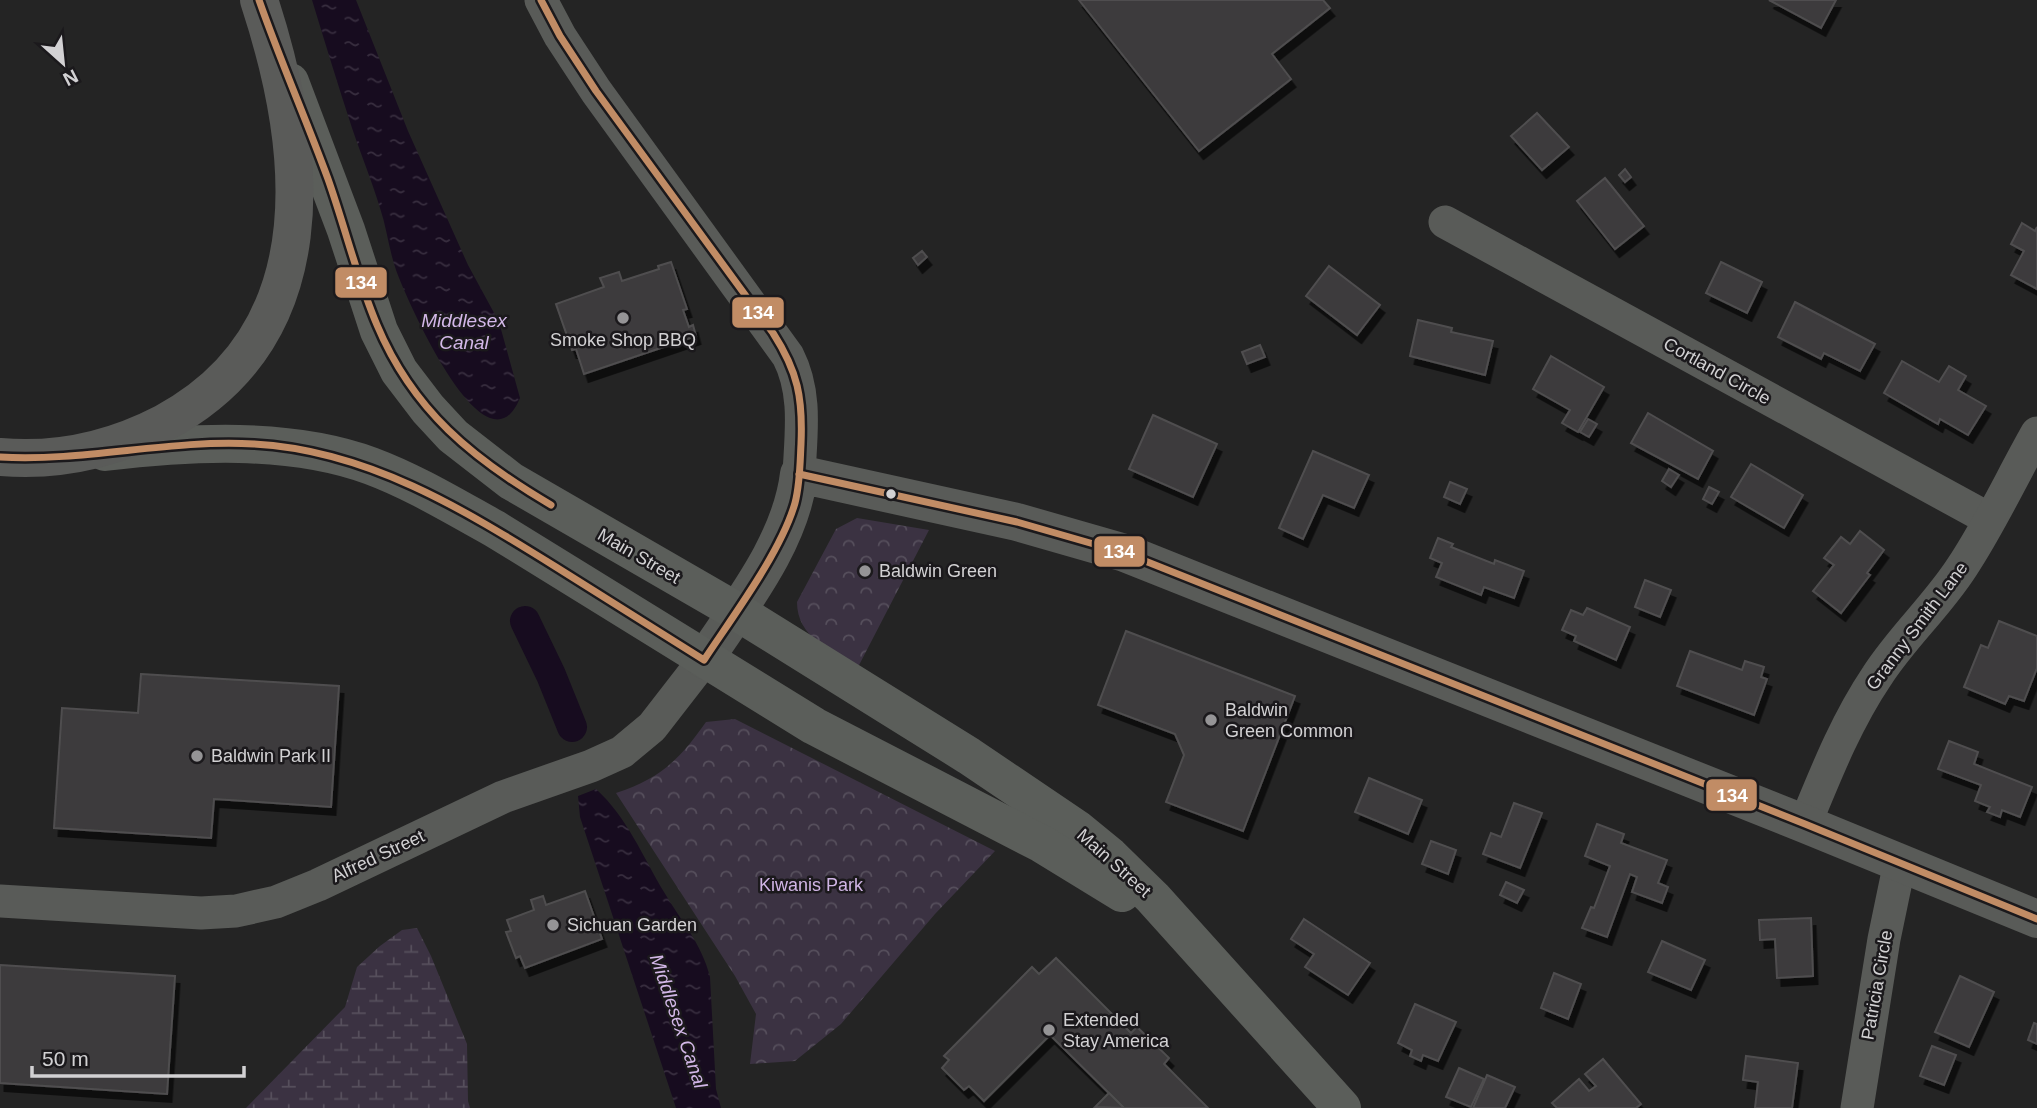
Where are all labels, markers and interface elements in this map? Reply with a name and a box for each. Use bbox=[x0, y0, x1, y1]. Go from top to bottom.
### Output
north arrow bbox=[28, 28, 98, 98]
text: N bbox=[60, 65, 81, 90]
line badge: 134 bbox=[334, 266, 388, 299]
text: 134 bbox=[345, 272, 377, 293]
line badge: 134 bbox=[731, 296, 785, 329]
text: 134 bbox=[742, 302, 774, 323]
water label: Middlesex Canal bbox=[421, 310, 508, 353]
marker: Smoke Shop BBQ bbox=[615, 310, 631, 326]
place label: Smoke Shop BBQ bbox=[550, 330, 696, 350]
street label: Cortland Circle bbox=[1660, 333, 1774, 409]
unlabelled marker bbox=[884, 487, 898, 501]
street label: Main Street bbox=[594, 524, 684, 588]
line badge: 134 bbox=[1093, 535, 1146, 568]
text: 134 bbox=[1103, 541, 1135, 562]
street label: Granny Smith Lane bbox=[1862, 558, 1972, 694]
place label: Baldwin Green bbox=[879, 561, 997, 581]
marker: Baldwin Green bbox=[857, 563, 873, 579]
place label: Baldwin Green Common bbox=[1225, 700, 1353, 741]
marker: Baldwin Green Common bbox=[1203, 712, 1219, 728]
place label: Baldwin Park II bbox=[211, 746, 331, 766]
marker: Baldwin Park II bbox=[189, 748, 205, 764]
line badge: 134 bbox=[1705, 778, 1758, 812]
text: 134 bbox=[1716, 785, 1748, 806]
street label: Main Street bbox=[1073, 825, 1155, 901]
street label: Alfred Street bbox=[328, 826, 428, 886]
park label: Kiwanis Park bbox=[759, 875, 864, 895]
place label: Sichuan Garden bbox=[567, 915, 697, 935]
marker: Sichuan Garden bbox=[545, 917, 561, 933]
street label: Patricia Circle bbox=[1858, 929, 1896, 1041]
water label: Middlesex Canal bbox=[646, 951, 712, 1092]
place label: Extended Stay America bbox=[1063, 1010, 1170, 1051]
marker: Extended Stay America bbox=[1041, 1022, 1057, 1038]
scale bar bbox=[32, 1034, 243, 1078]
text: 50 m bbox=[42, 1047, 89, 1070]

